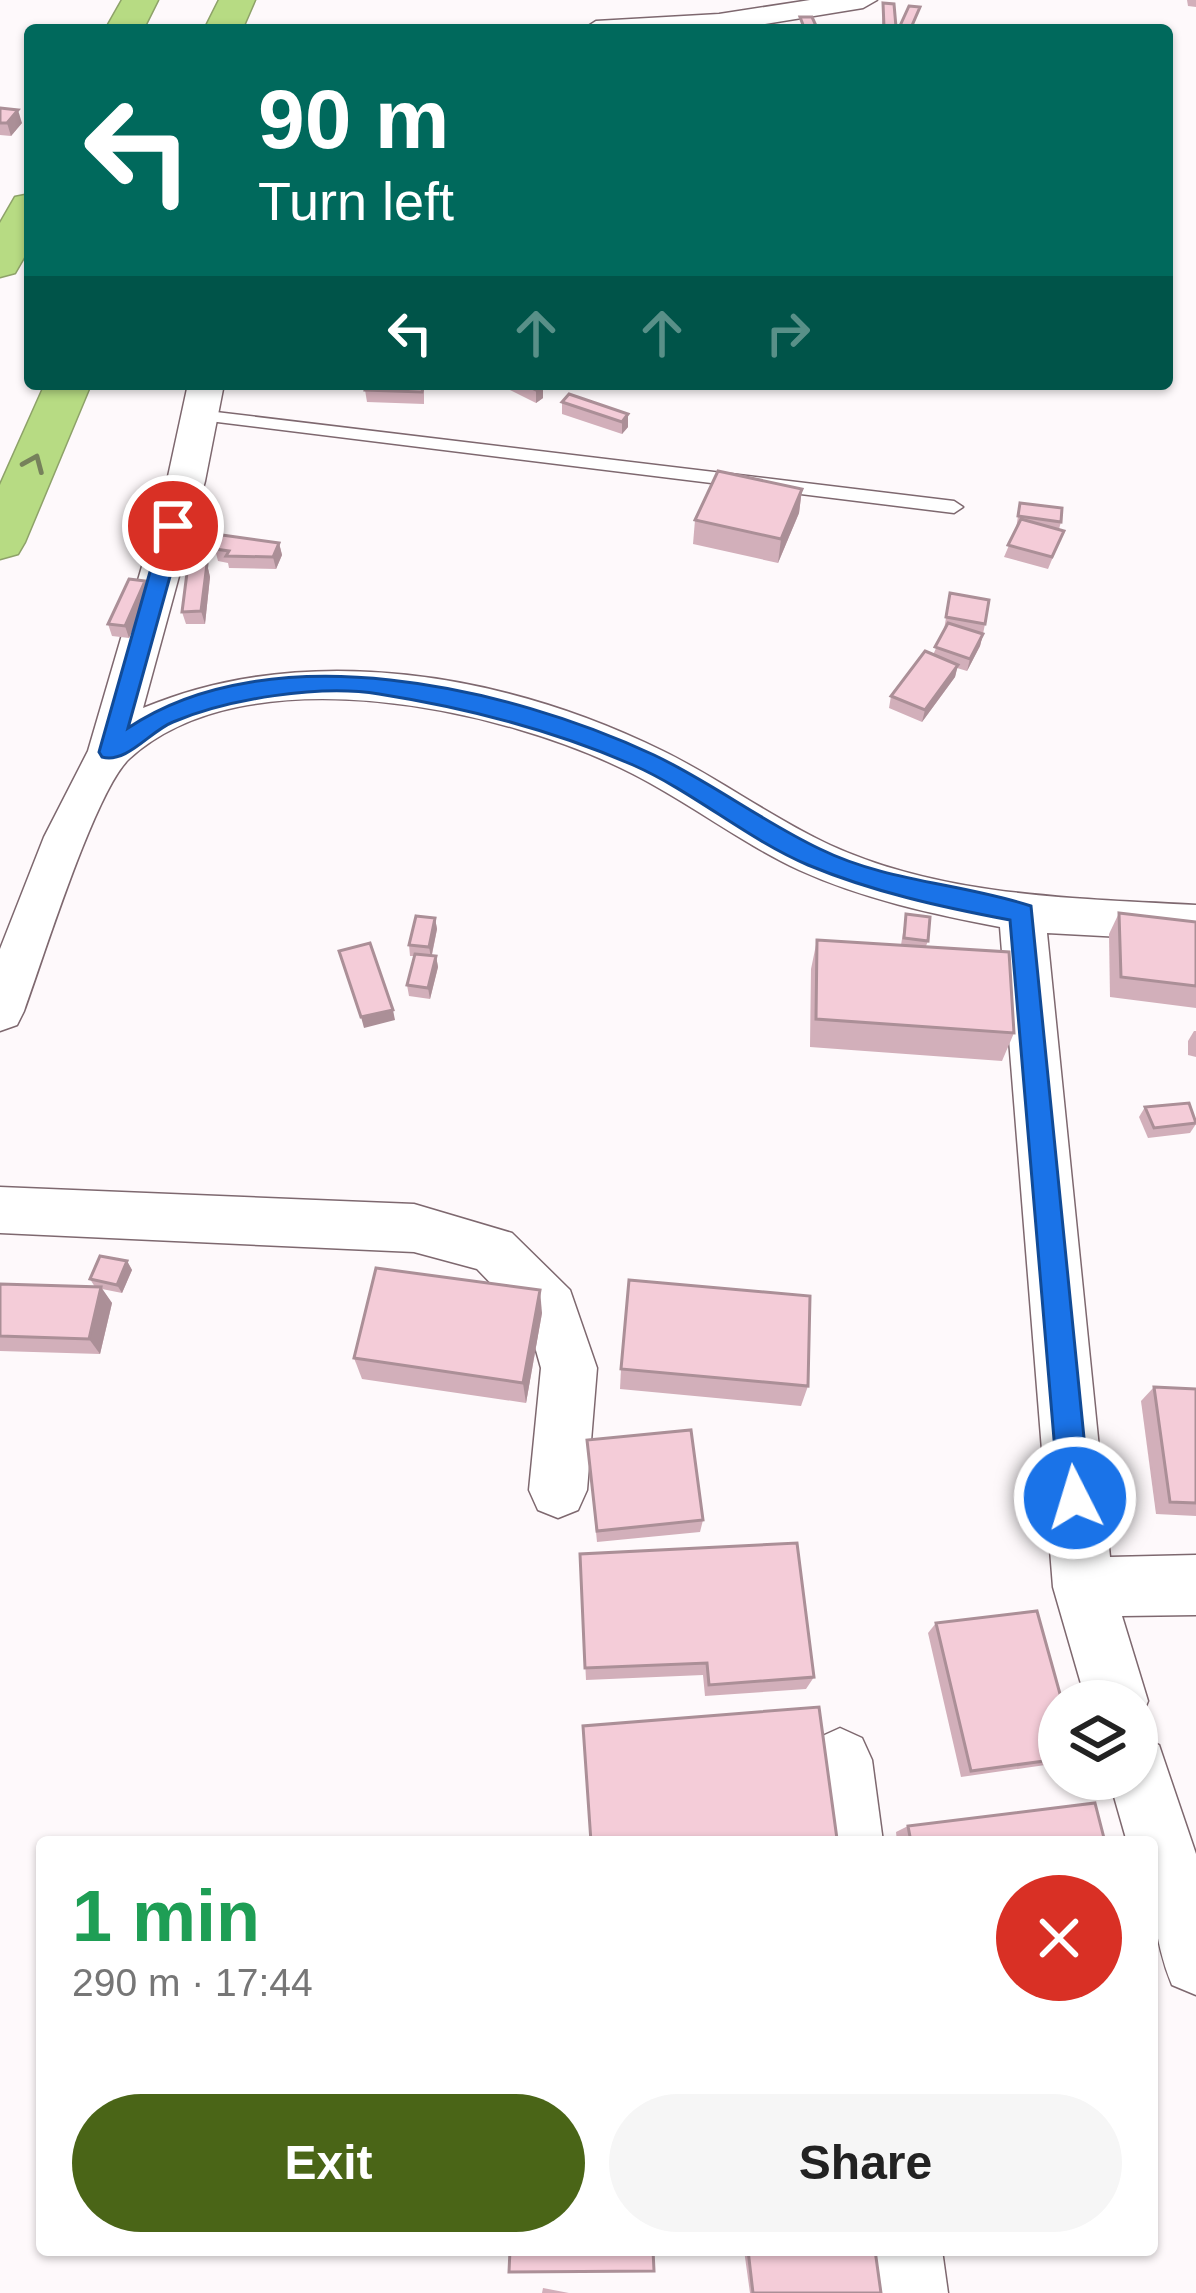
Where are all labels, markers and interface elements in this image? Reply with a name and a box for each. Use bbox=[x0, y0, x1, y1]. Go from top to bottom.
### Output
icon: left bbox=[60, 72, 216, 228]
text: 90 m bbox=[258, 72, 449, 166]
text: Turn left bbox=[258, 171, 454, 231]
icon: left bbox=[377, 300, 443, 366]
icon: ahead bbox=[503, 300, 569, 366]
icon: ahead bbox=[629, 300, 695, 366]
icon: right bbox=[755, 300, 821, 366]
one-way arrow bbox=[20, 454, 44, 475]
pin bbox=[122, 475, 224, 577]
icon: arrive bbox=[140, 493, 206, 559]
position arrow bbox=[1012, 1435, 1138, 1561]
map controls bbox=[1038, 1680, 1158, 1800]
button: layers bbox=[1038, 1680, 1158, 1800]
button: close bbox=[996, 1875, 1122, 2001]
text: 1 min bbox=[72, 1876, 260, 1956]
text: 290 m · 17:44 bbox=[72, 1961, 313, 2004]
button: Exit bbox=[72, 2094, 585, 2232]
button: Share bbox=[609, 2094, 1122, 2232]

